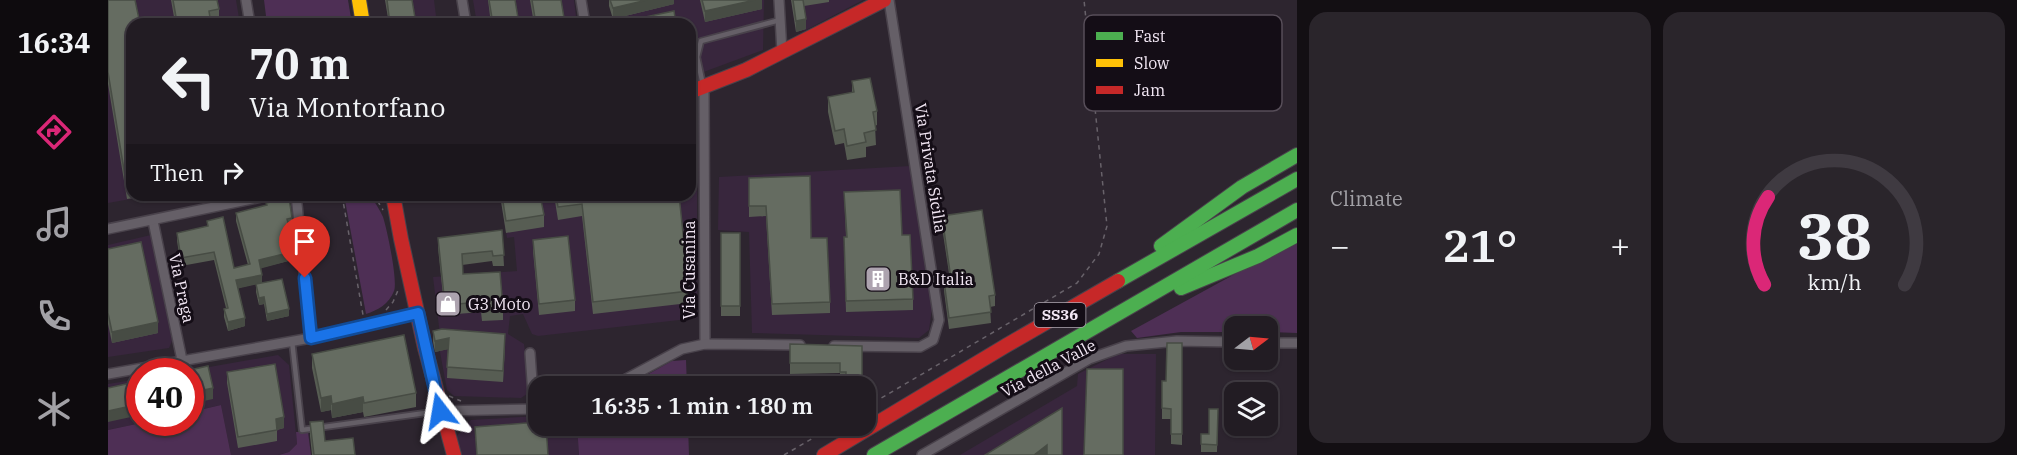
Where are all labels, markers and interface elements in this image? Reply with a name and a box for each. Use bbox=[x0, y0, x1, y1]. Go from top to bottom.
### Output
legend bbox=[1084, 15, 1282, 111]
text: 16:34 bbox=[18, 25, 90, 60]
text: Fast bbox=[1134, 26, 1166, 46]
text: 70 m bbox=[249, 36, 350, 91]
icon: left bbox=[150, 42, 228, 120]
text: Slow bbox=[1134, 53, 1170, 73]
text: Jam bbox=[1134, 80, 1165, 100]
text: Via Montorfano bbox=[249, 89, 446, 124]
street label: Via Privata Sicilia bbox=[911, 102, 951, 235]
icon: directions bbox=[33, 111, 75, 153]
icon: right bbox=[216, 156, 249, 189]
text: Then bbox=[150, 158, 204, 187]
text: Climate bbox=[1330, 185, 1403, 212]
text: 38 bbox=[1797, 195, 1871, 276]
icon: music bbox=[33, 203, 75, 245]
pin bbox=[279, 216, 330, 278]
text: 21° bbox=[1442, 216, 1518, 274]
street label: Via Cusanina bbox=[679, 220, 699, 319]
text: − bbox=[1330, 224, 1350, 267]
text: + bbox=[1610, 224, 1630, 267]
icon: arrive bbox=[288, 225, 321, 258]
street label: Via Praga bbox=[165, 251, 199, 325]
building icon: B&D Italia bbox=[863, 264, 893, 294]
text: km/h bbox=[1807, 268, 1861, 296]
place label: B&D Italia bbox=[898, 269, 974, 289]
shop icon: G3 Moto bbox=[433, 289, 463, 319]
place label: G3 Moto bbox=[468, 294, 531, 314]
icon: phone bbox=[33, 295, 75, 337]
road number: SS36 bbox=[1034, 303, 1086, 327]
north arrow bbox=[1224, 316, 1278, 370]
map controls bbox=[1224, 316, 1278, 436]
street label: Via della Valle bbox=[997, 335, 1099, 401]
speed limit sign: 40 bbox=[126, 358, 204, 436]
position arrow bbox=[408, 379, 472, 443]
button: layers bbox=[1224, 382, 1278, 436]
icon: climate bbox=[33, 388, 75, 430]
text: 16:35 · 1 min · 180 m bbox=[591, 391, 813, 420]

